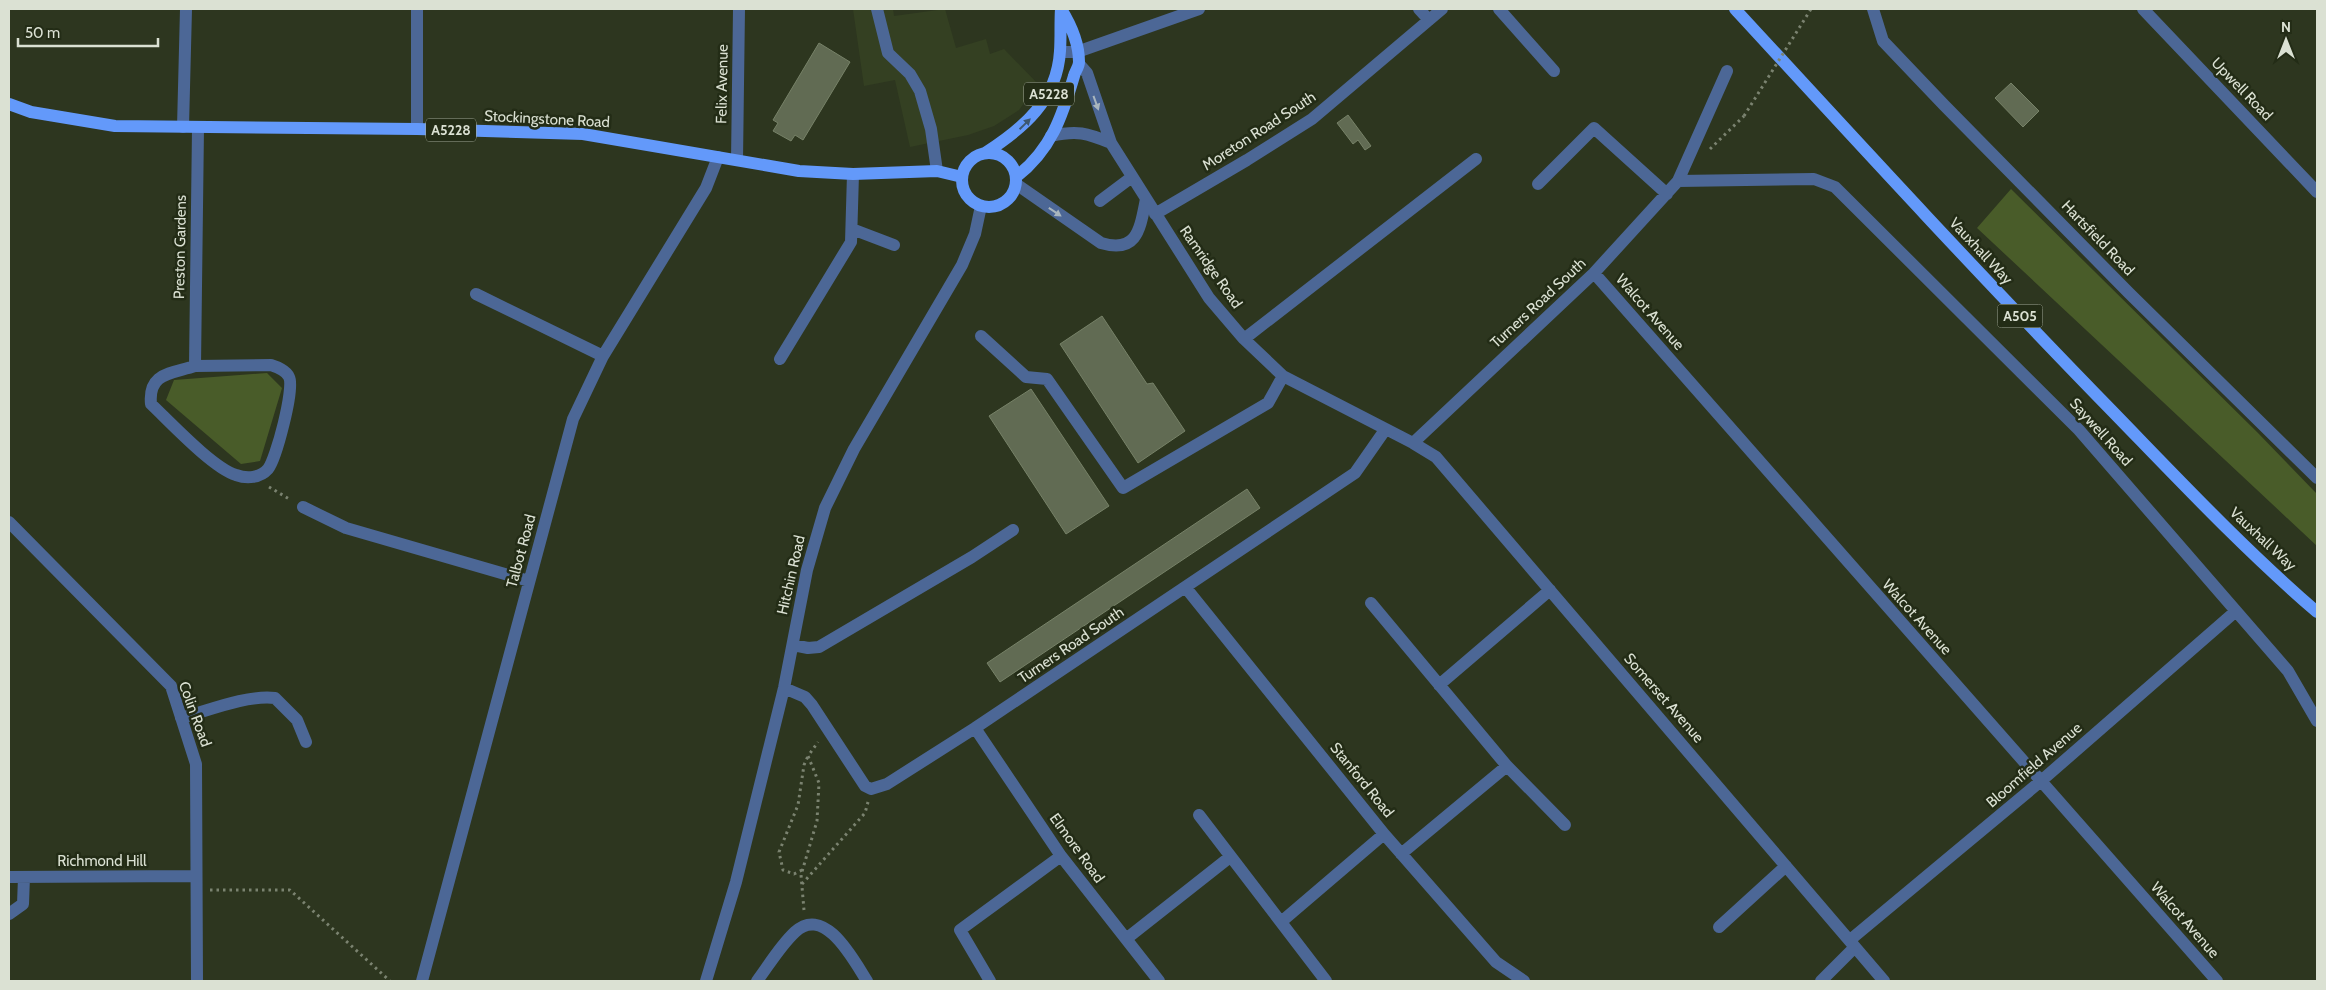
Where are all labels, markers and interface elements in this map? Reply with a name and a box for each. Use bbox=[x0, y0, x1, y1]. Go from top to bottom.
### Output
scale bar bbox=[18, 15, 158, 47]
north arrow bbox=[2261, 15, 2311, 65]
text: N bbox=[2281, 18, 2291, 36]
text: 50 m bbox=[25, 24, 60, 42]
street label: Felix Avenue bbox=[712, 44, 732, 124]
street label: Upwell Road bbox=[2208, 54, 2276, 124]
road number: A5228 bbox=[1024, 82, 1074, 106]
street label: Moreton Road South bbox=[1199, 88, 1319, 174]
one-way arrow bbox=[1093, 95, 1100, 110]
street label: Stockingstone Road bbox=[484, 107, 610, 131]
road number: A5228 bbox=[426, 118, 476, 142]
one-way arrow bbox=[1018, 118, 1030, 130]
street label: Preston Gardens bbox=[170, 195, 190, 299]
street label: Hartsfield Road bbox=[2058, 197, 2138, 279]
one-way arrow bbox=[1049, 207, 1062, 217]
street label: Vauxhall Way bbox=[1946, 214, 2017, 288]
street label: Ramridge Road bbox=[1176, 222, 1246, 312]
street label: Turners Road South bbox=[1487, 254, 1589, 352]
street label: Walcot Avenue bbox=[1612, 270, 1688, 354]
road number: A505 bbox=[1998, 304, 2042, 328]
street label: Saywell Road bbox=[2066, 394, 2136, 470]
street label: Vauxhall Way bbox=[2226, 504, 2300, 575]
street label: Talbot Road bbox=[503, 512, 539, 590]
street label: Hitchin Road bbox=[773, 533, 809, 617]
street label: Walcot Avenue bbox=[1878, 576, 1956, 659]
street label: Turners Road South bbox=[1015, 603, 1127, 687]
street label: Somerset Avenue bbox=[1620, 650, 1708, 747]
street label: Colin Road bbox=[175, 679, 215, 749]
street label: Bloomfield Avenue bbox=[1983, 718, 2086, 811]
street label: Stanford Road bbox=[1326, 739, 1398, 821]
street label: Elmore Road bbox=[1046, 810, 1108, 886]
street label: Richmond Hill bbox=[57, 852, 147, 870]
street label: Walcot Avenue bbox=[2147, 878, 2223, 962]

